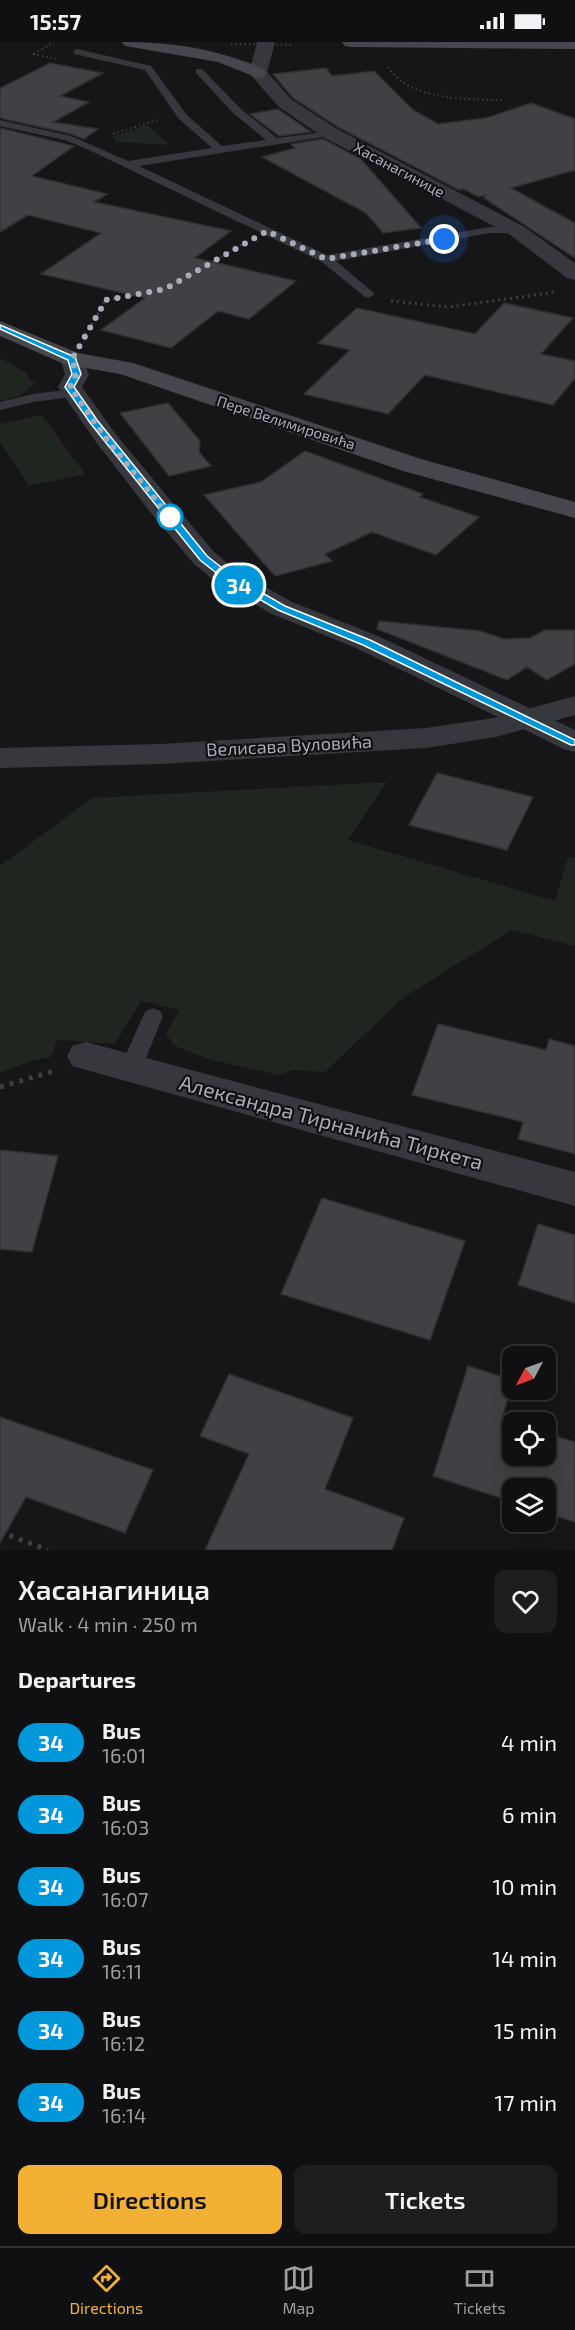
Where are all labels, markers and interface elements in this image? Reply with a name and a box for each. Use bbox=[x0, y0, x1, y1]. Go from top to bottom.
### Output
text: 15:57 bbox=[30, 8, 81, 34]
street label: Хасанагинице bbox=[351, 138, 448, 201]
your location bbox=[429, 224, 459, 254]
street label: Пере Велимировића bbox=[215, 391, 358, 453]
unlabelled marker bbox=[157, 504, 183, 530]
line badge: 34 bbox=[212, 566, 266, 604]
text: 34 bbox=[226, 573, 252, 598]
street label: Велисава Вуловића bbox=[206, 730, 372, 760]
street label: Александра Тирнанића Тиркета bbox=[177, 1069, 486, 1174]
north arrow bbox=[502, 1346, 556, 1400]
map controls bbox=[502, 1346, 556, 1532]
button: locate bbox=[502, 1412, 556, 1466]
button: layers bbox=[502, 1478, 556, 1532]
button: heart bbox=[494, 1570, 557, 1633]
text: Хасанагиница bbox=[18, 1572, 210, 1606]
text: Walk · 4 min · 250 m bbox=[18, 1612, 198, 1636]
text: Departures bbox=[18, 1666, 136, 1692]
text: Bus bbox=[102, 1717, 141, 1743]
text: 4 min bbox=[501, 1729, 557, 1755]
text: 34 bbox=[38, 1730, 64, 1755]
text: 16:01 bbox=[102, 1743, 146, 1767]
text: Bus bbox=[102, 1789, 141, 1815]
text: 6 min bbox=[502, 1801, 557, 1827]
text: 34 bbox=[38, 1802, 64, 1827]
text: 16:03 bbox=[102, 1815, 149, 1839]
text: Bus bbox=[102, 1861, 141, 1887]
text: 10 min bbox=[493, 1873, 557, 1899]
text: 34 bbox=[38, 1874, 64, 1899]
text: 16:07 bbox=[102, 1887, 148, 1911]
text: Bus bbox=[102, 1933, 141, 1959]
text: 14 min bbox=[492, 1945, 557, 1971]
text: 34 bbox=[38, 1946, 64, 1971]
text: 16:11 bbox=[102, 1959, 142, 1983]
text: Bus bbox=[102, 2005, 141, 2031]
text: 15 min bbox=[494, 2017, 557, 2043]
text: 34 bbox=[38, 2018, 64, 2043]
text: 16:12 bbox=[102, 2031, 145, 2055]
text: Bus bbox=[102, 2077, 141, 2103]
text: 17 min bbox=[495, 2089, 557, 2115]
text: 34 bbox=[38, 2090, 64, 2115]
text: 16:14 bbox=[102, 2103, 146, 2127]
button: Directions bbox=[18, 2165, 282, 2234]
button: Tickets bbox=[294, 2165, 557, 2234]
tab: Directions bbox=[69, 2262, 143, 2317]
tab: Map bbox=[282, 2262, 315, 2317]
tab: Tickets bbox=[454, 2262, 506, 2317]

